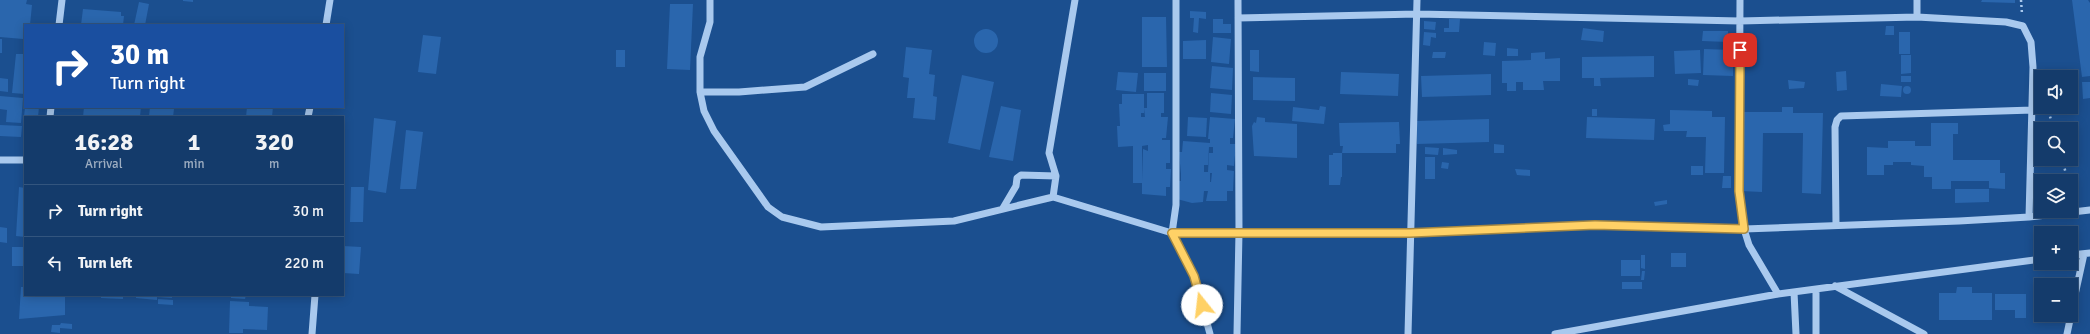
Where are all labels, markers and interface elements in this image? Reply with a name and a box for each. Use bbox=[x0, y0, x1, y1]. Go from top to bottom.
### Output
pin bbox=[1723, 33, 1757, 67]
text: 30 m bbox=[110, 38, 169, 72]
icon: arrive bbox=[1729, 39, 1751, 61]
icon: right bbox=[44, 40, 96, 92]
map controls bbox=[2034, 70, 2078, 322]
button: sound bbox=[2034, 70, 2078, 114]
text: Turn right bbox=[110, 72, 185, 94]
button: search bbox=[2034, 122, 2078, 166]
text: 16:28 bbox=[74, 127, 133, 157]
text: 1 bbox=[188, 127, 200, 157]
text: 320 bbox=[255, 127, 294, 157]
text: Arrival bbox=[85, 156, 122, 172]
text: min bbox=[184, 156, 205, 172]
text: m bbox=[269, 156, 279, 172]
button: layers bbox=[2034, 174, 2078, 218]
icon: right bbox=[44, 200, 66, 222]
text: Turn right bbox=[78, 202, 143, 220]
text: 30 m bbox=[293, 202, 324, 220]
button: + bbox=[2034, 226, 2078, 270]
icon: left bbox=[44, 252, 66, 274]
text: Turn left bbox=[78, 254, 132, 272]
text: 220 m bbox=[284, 254, 324, 272]
button: − bbox=[2034, 278, 2078, 322]
position arrow bbox=[1181, 284, 1223, 326]

